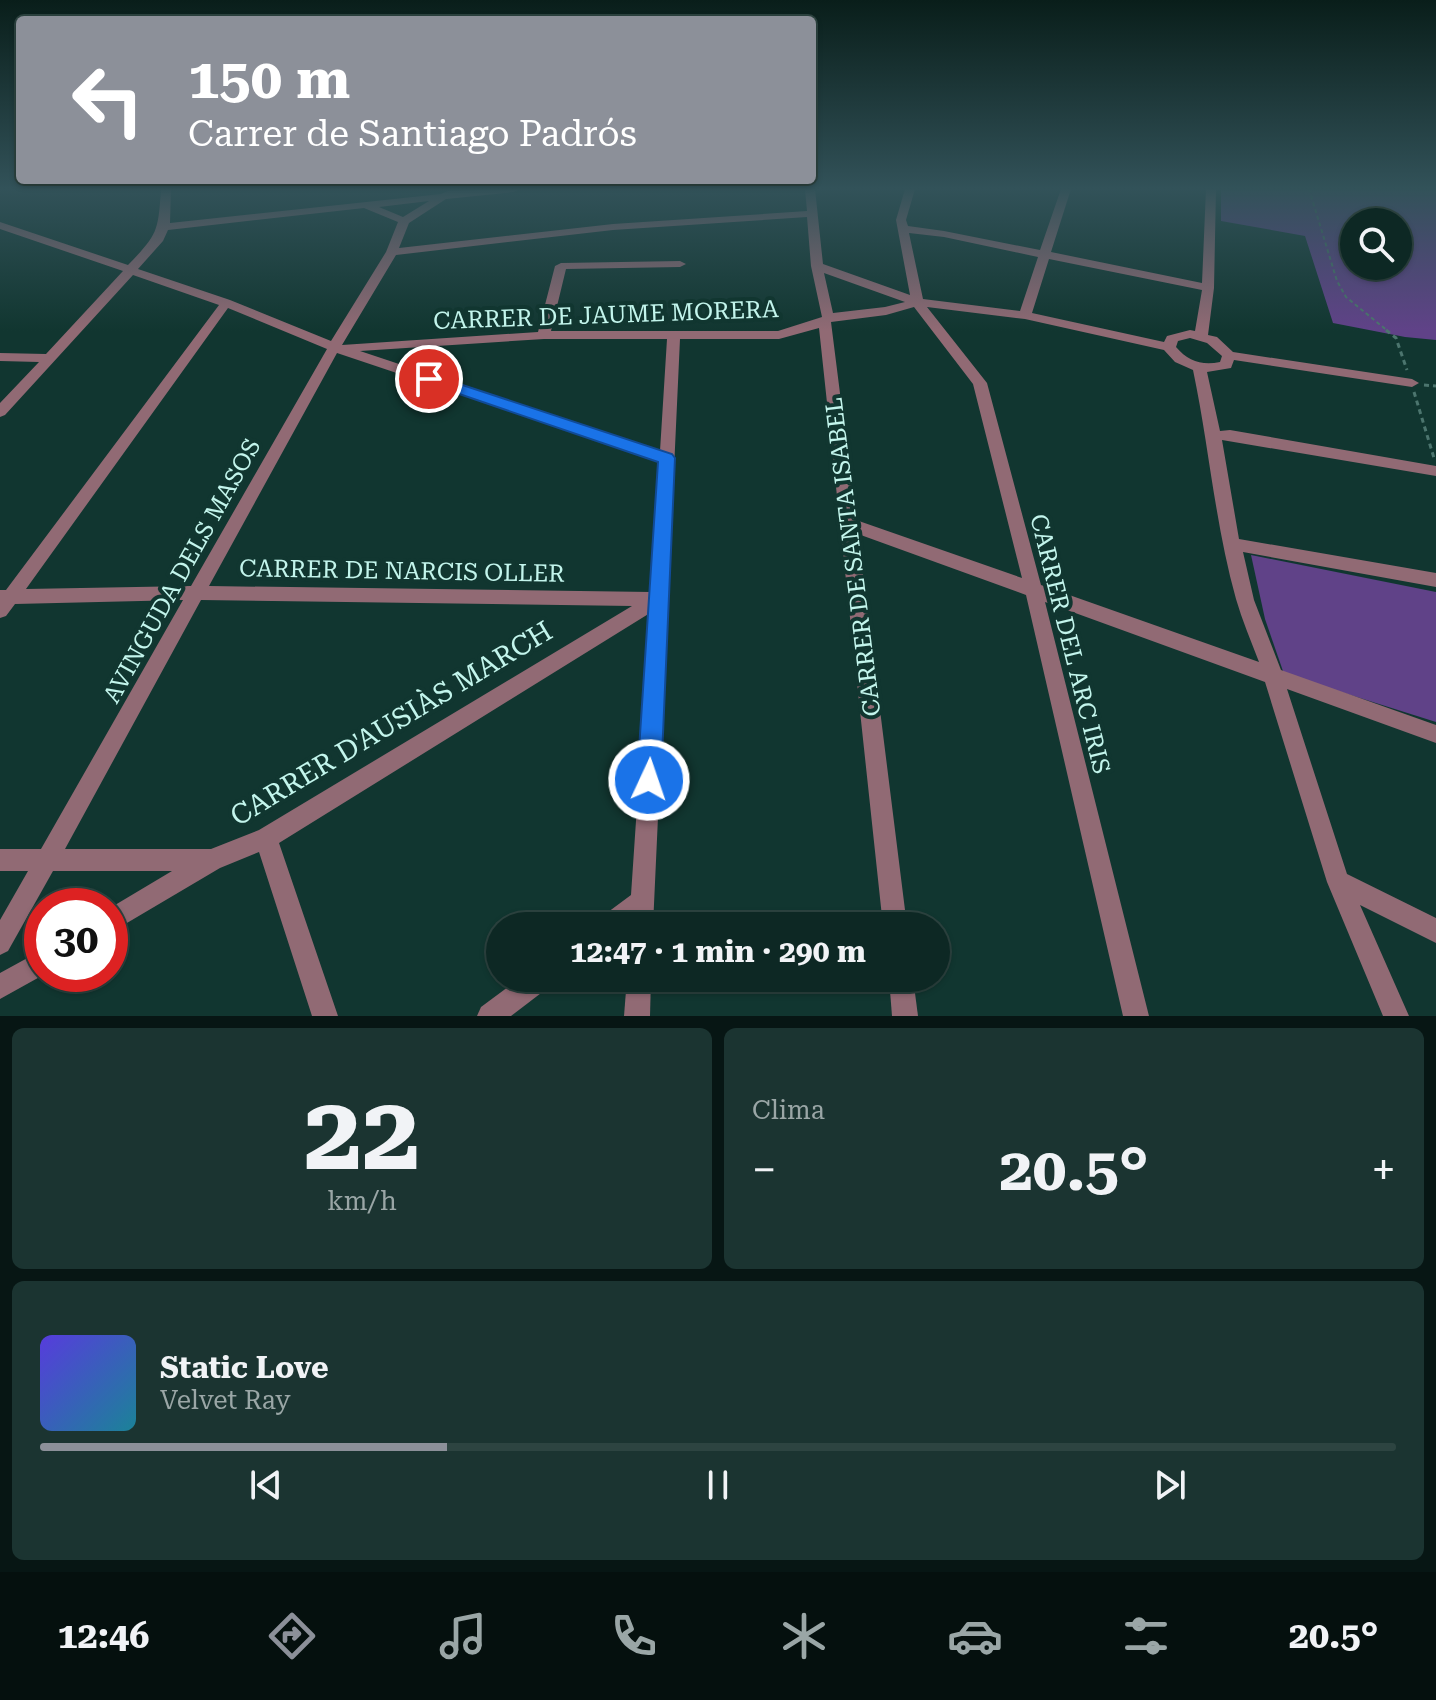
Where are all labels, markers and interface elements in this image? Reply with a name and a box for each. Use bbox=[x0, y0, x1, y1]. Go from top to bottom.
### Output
text: 150 m bbox=[188, 46, 350, 112]
icon: left bbox=[56, 48, 160, 152]
text: Carrer de Santiago Padrós bbox=[188, 113, 637, 155]
map controls bbox=[1340, 208, 1412, 280]
button: search bbox=[1340, 208, 1412, 280]
street label: CARRER DE JAUME MORERA bbox=[433, 295, 779, 335]
pin bbox=[395, 345, 463, 413]
icon: arrive bbox=[407, 357, 451, 401]
street label: CARRER DE SANTA ISABEL bbox=[820, 396, 886, 718]
street label: AVINGUDA DELS MASOS bbox=[98, 434, 266, 708]
street label: CARRER DEL ARC IRIS bbox=[1024, 511, 1116, 777]
street label: CARRER DE NARCIS OLLER bbox=[239, 554, 565, 588]
street label: CARRER D'AUSIÀS MARCH bbox=[224, 613, 558, 833]
position arrow bbox=[607, 738, 691, 822]
speed limit sign: 30 bbox=[24, 888, 128, 992]
text: 12:47 · 1 min · 290 m bbox=[570, 934, 866, 969]
text: 22 bbox=[304, 1073, 420, 1194]
text: Clima bbox=[752, 1095, 825, 1125]
text: 20.5° bbox=[999, 1134, 1149, 1205]
text: − bbox=[752, 1144, 777, 1196]
text: + bbox=[1371, 1144, 1396, 1196]
text: km/h bbox=[327, 1186, 397, 1216]
text: Static Love bbox=[160, 1350, 329, 1385]
text: Velvet Ray bbox=[160, 1385, 291, 1415]
icon: previous bbox=[244, 1463, 288, 1507]
icon: pause bbox=[696, 1463, 740, 1507]
icon: next bbox=[1148, 1463, 1192, 1507]
icon: directions bbox=[264, 1608, 320, 1664]
icon: music bbox=[435, 1608, 491, 1664]
icon: phone bbox=[606, 1608, 662, 1664]
icon: climate bbox=[776, 1608, 832, 1664]
icon: car bbox=[947, 1608, 1003, 1664]
icon: filters bbox=[1118, 1608, 1174, 1664]
text: 12:46 bbox=[57, 1615, 149, 1657]
text: 20.5° bbox=[1289, 1615, 1379, 1657]

